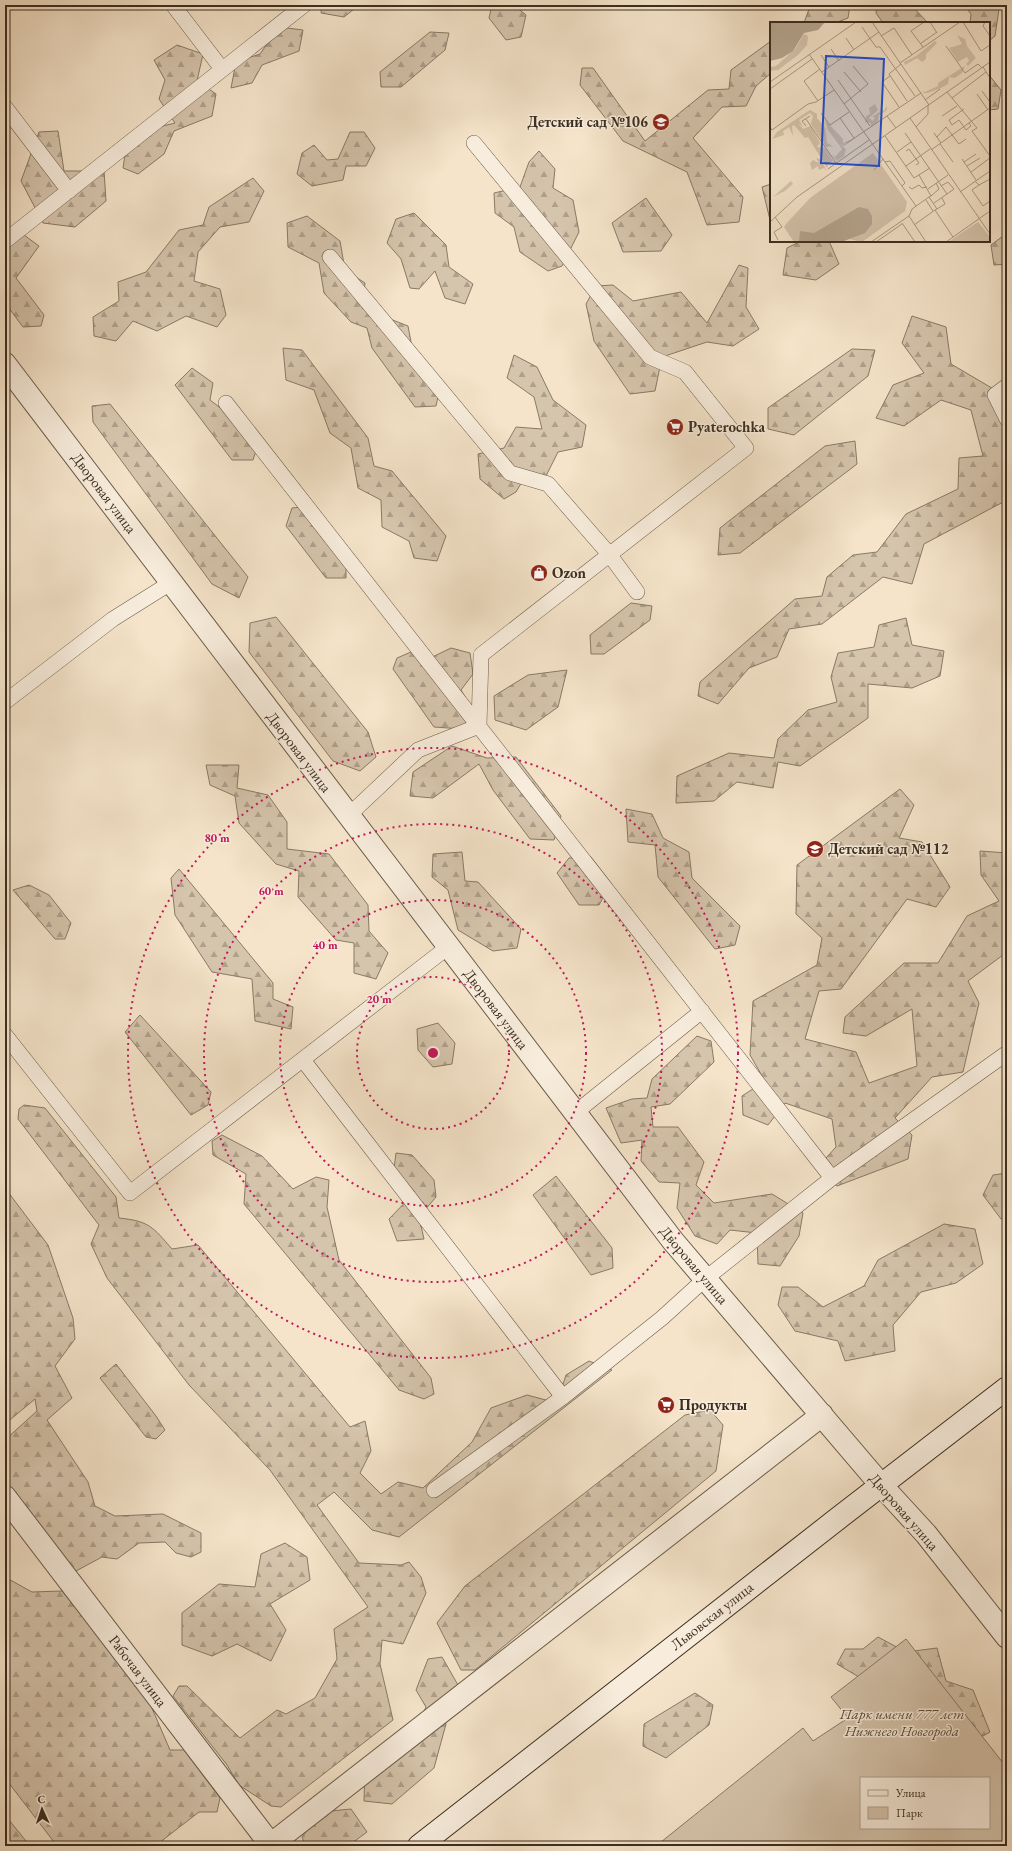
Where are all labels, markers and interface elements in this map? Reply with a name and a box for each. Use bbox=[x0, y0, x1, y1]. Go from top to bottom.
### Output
inset map bbox=[770, 22, 990, 242]
place label: Детский сад №106 bbox=[527, 112, 648, 131]
school or university icon: Детский сад №106 bbox=[651, 112, 671, 132]
supermarket icon: Pyaterochka bbox=[665, 417, 685, 437]
place label: Pyaterochka bbox=[688, 417, 766, 436]
street label: Дворовая улица bbox=[68, 448, 141, 537]
shop icon: Ozon bbox=[529, 563, 549, 583]
place label: Ozon bbox=[552, 563, 587, 582]
street label: Дворовая улица bbox=[263, 707, 336, 796]
text: 80 m bbox=[204, 830, 230, 846]
school or university icon: Детский сад №112 bbox=[805, 839, 825, 859]
place label: Детский сад №112 bbox=[828, 839, 949, 858]
text: 60 m bbox=[258, 883, 284, 899]
text: 40 m bbox=[312, 937, 338, 953]
street label: Дворовая улица bbox=[460, 964, 533, 1053]
text: 20 m bbox=[366, 991, 392, 1007]
centre of rings bbox=[426, 1046, 440, 1060]
street label: Дворовая улица bbox=[656, 1222, 733, 1308]
supermarket icon: Продукты bbox=[656, 1395, 676, 1415]
place label: Продукты bbox=[679, 1395, 747, 1414]
street label: Дворовая улица bbox=[866, 1469, 943, 1554]
street label: Львовская улица bbox=[666, 1577, 757, 1654]
street label: Рабочая улица bbox=[105, 1631, 172, 1710]
park label: Парк имени 777 лет Нижнего Новгорода bbox=[838, 1704, 965, 1740]
legend bbox=[860, 1777, 990, 1829]
text: Улица bbox=[895, 1785, 926, 1801]
north arrow bbox=[22, 1789, 62, 1829]
text: С bbox=[37, 1792, 46, 1806]
text: Парк bbox=[896, 1805, 923, 1821]

